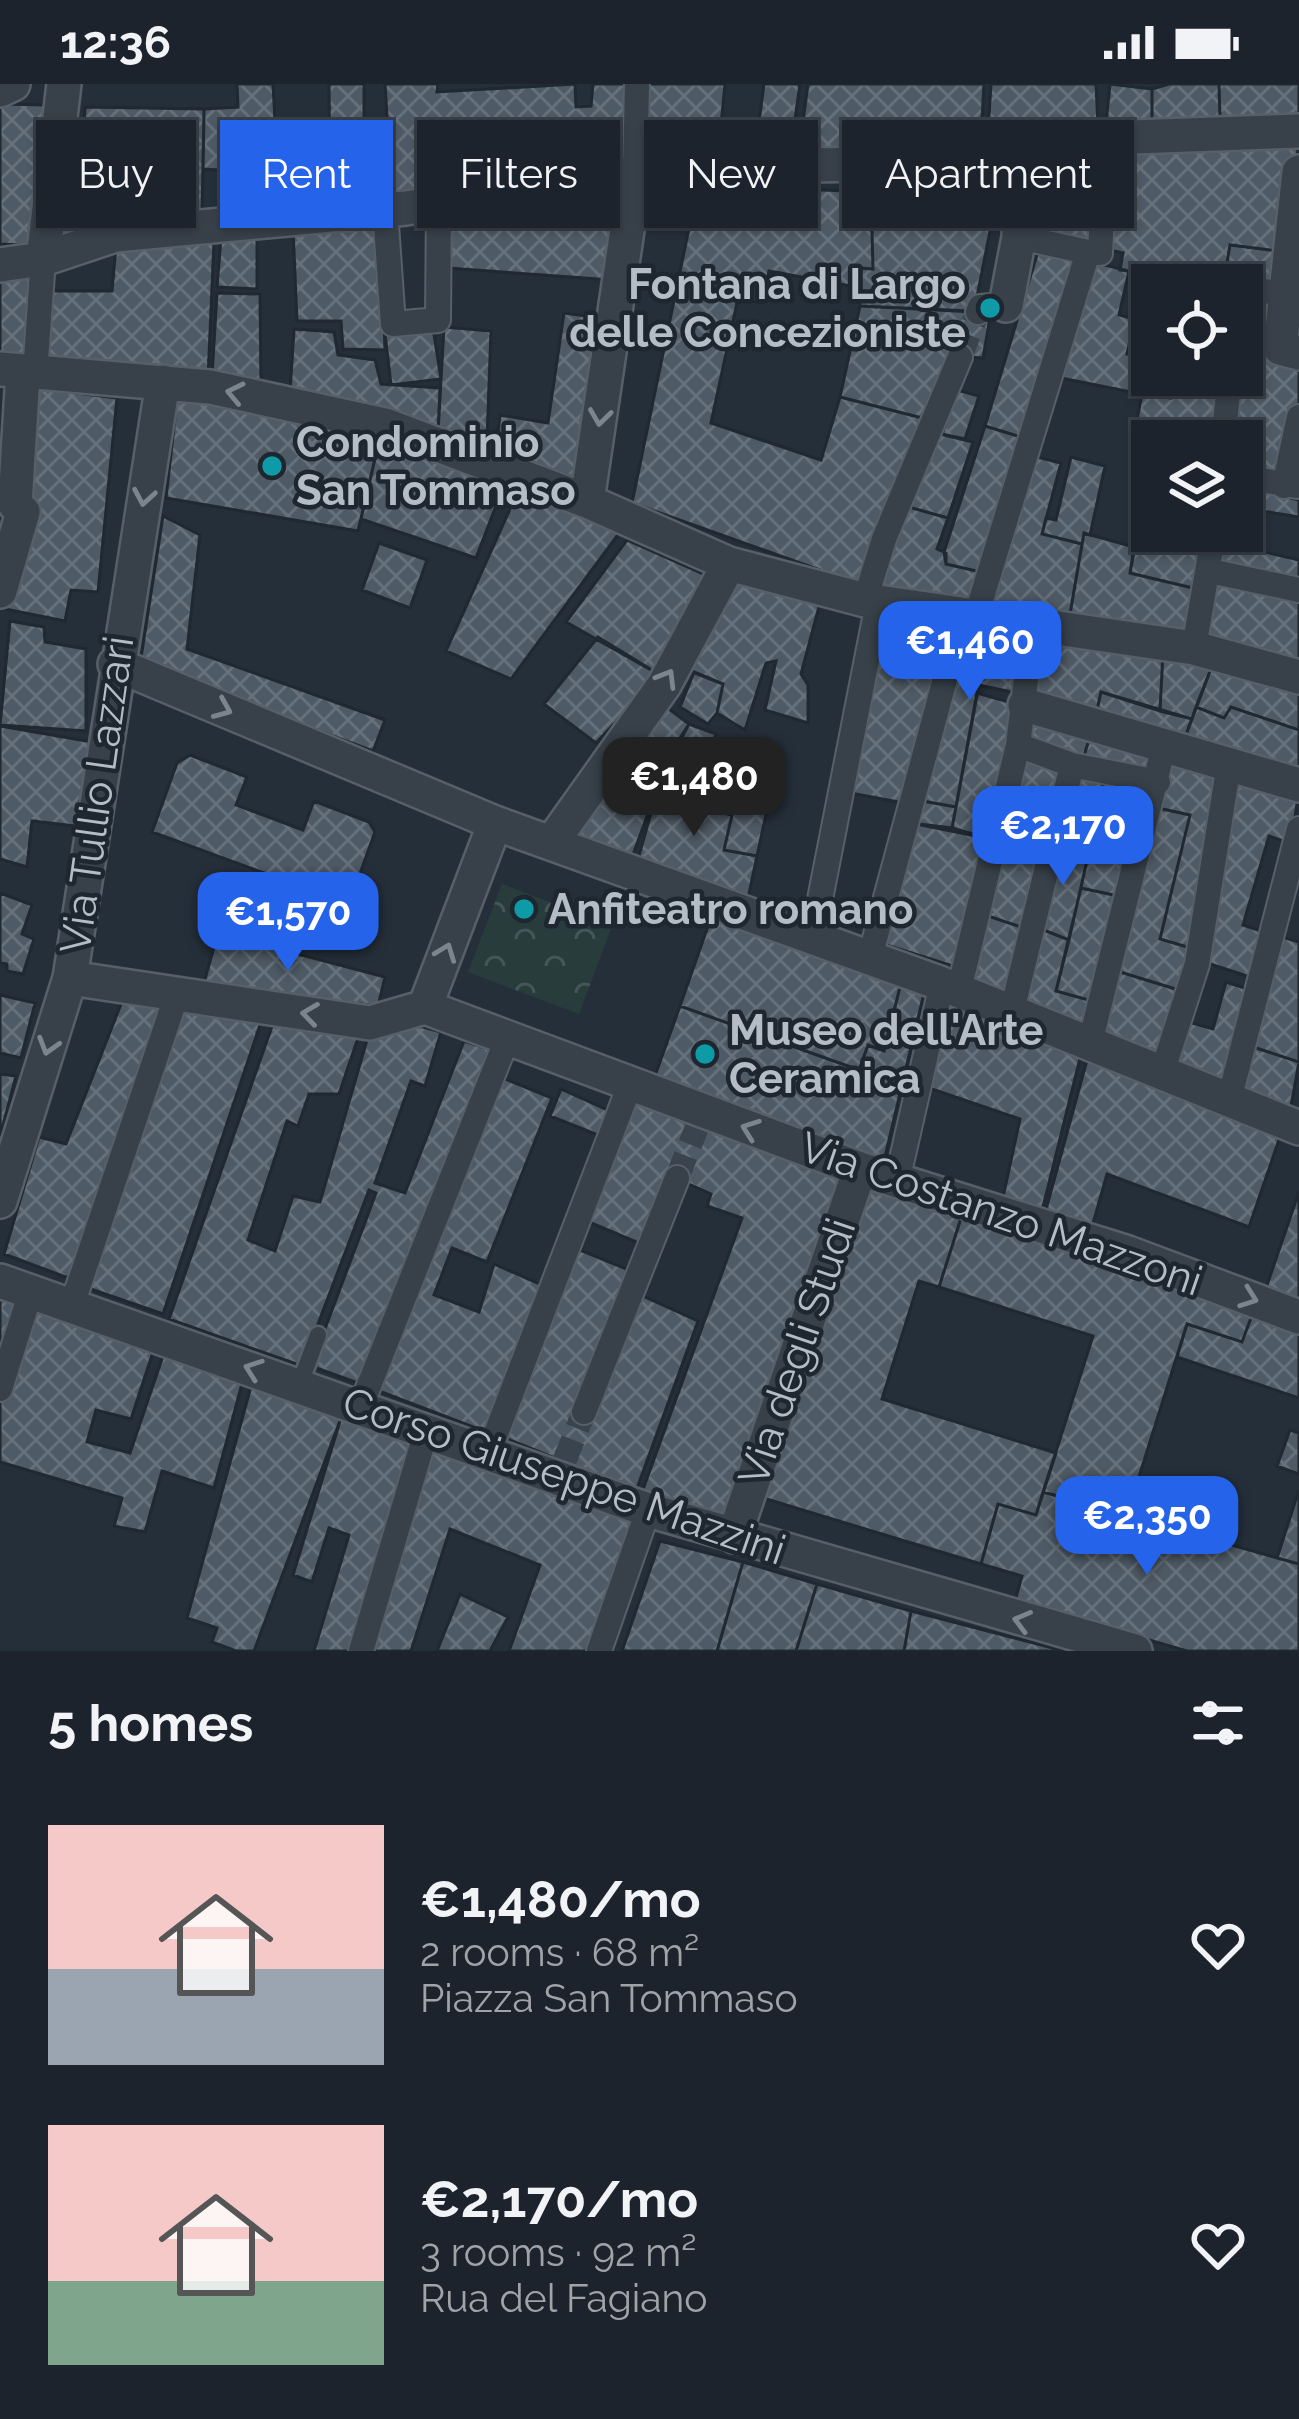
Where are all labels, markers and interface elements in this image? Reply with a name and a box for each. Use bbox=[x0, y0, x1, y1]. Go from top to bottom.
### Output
text: 12:36 bbox=[60, 16, 171, 69]
chip: Buy bbox=[36, 120, 196, 228]
chip: Rent bbox=[220, 120, 393, 228]
chip: Filters bbox=[417, 120, 620, 228]
chip: New bbox=[644, 120, 818, 228]
chip: Apartment bbox=[842, 120, 1134, 228]
place label: Fontana di Largo delle Concezioniste bbox=[569, 260, 966, 357]
map controls bbox=[1131, 264, 1263, 552]
button: locate bbox=[1131, 264, 1263, 396]
marker: Fontana di Largo delle Concezioniste bbox=[977, 295, 1003, 321]
one-way arrow bbox=[226, 381, 246, 407]
one-way arrow bbox=[588, 406, 613, 426]
place label: Condominio San Tommaso bbox=[296, 418, 576, 515]
button: layers bbox=[1131, 420, 1263, 552]
marker: Condominio San Tommaso bbox=[259, 453, 285, 479]
one-way arrow bbox=[132, 487, 157, 507]
pin: €1,460 bbox=[872, 601, 1068, 703]
text: €1,460 bbox=[905, 617, 1035, 663]
street label: Via Tullio Lazzari bbox=[50, 633, 144, 957]
one-way arrow bbox=[653, 669, 675, 691]
one-way arrow bbox=[211, 695, 232, 719]
pin: €1,480 bbox=[596, 737, 792, 839]
text: €1,480 bbox=[629, 753, 759, 799]
pin: €2,170 bbox=[965, 786, 1161, 888]
text: €2,170 bbox=[999, 802, 1127, 848]
pin: €1,570 bbox=[190, 872, 386, 974]
place label: Anfiteatro romano bbox=[548, 885, 913, 934]
text: €1,570 bbox=[225, 888, 351, 934]
marker: Anfiteatro romano bbox=[511, 896, 537, 922]
one-way arrow bbox=[431, 942, 456, 963]
one-way arrow bbox=[300, 1002, 320, 1028]
place label: Museo dell'Arte Ceramica bbox=[729, 1006, 1044, 1103]
one-way arrow bbox=[38, 1035, 63, 1056]
marker: Museo dell'Arte Ceramica bbox=[692, 1041, 718, 1067]
one-way arrow bbox=[740, 1119, 761, 1143]
street label: Via Costanzo Mazzoni bbox=[794, 1122, 1208, 1306]
street label: Via degli Studi bbox=[728, 1212, 866, 1492]
one-way arrow bbox=[1238, 1284, 1259, 1309]
one-way arrow bbox=[243, 1359, 264, 1383]
street label: Corso Giuseppe Mazzini bbox=[336, 1377, 792, 1575]
pin: €2,350 bbox=[1049, 1476, 1245, 1578]
text: €2,350 bbox=[1082, 1492, 1212, 1538]
one-way arrow bbox=[1013, 1610, 1033, 1635]
icon: filters bbox=[1185, 1690, 1251, 1756]
text: 5 homes bbox=[48, 1693, 253, 1753]
text: €1,480/mo bbox=[420, 1869, 701, 1929]
icon: home bbox=[144, 1873, 288, 2017]
icon: heart bbox=[1185, 1912, 1251, 1978]
text: 2 rooms · 68 m² bbox=[420, 1929, 699, 1975]
text: Piazza San Tommaso bbox=[420, 1975, 798, 2021]
text: €2,170/mo bbox=[420, 2169, 698, 2229]
icon: home bbox=[144, 2173, 288, 2317]
icon: heart bbox=[1185, 2212, 1251, 2278]
text: 3 rooms · 92 m² bbox=[420, 2229, 696, 2275]
text: Rua del Fagiano bbox=[420, 2275, 708, 2321]

